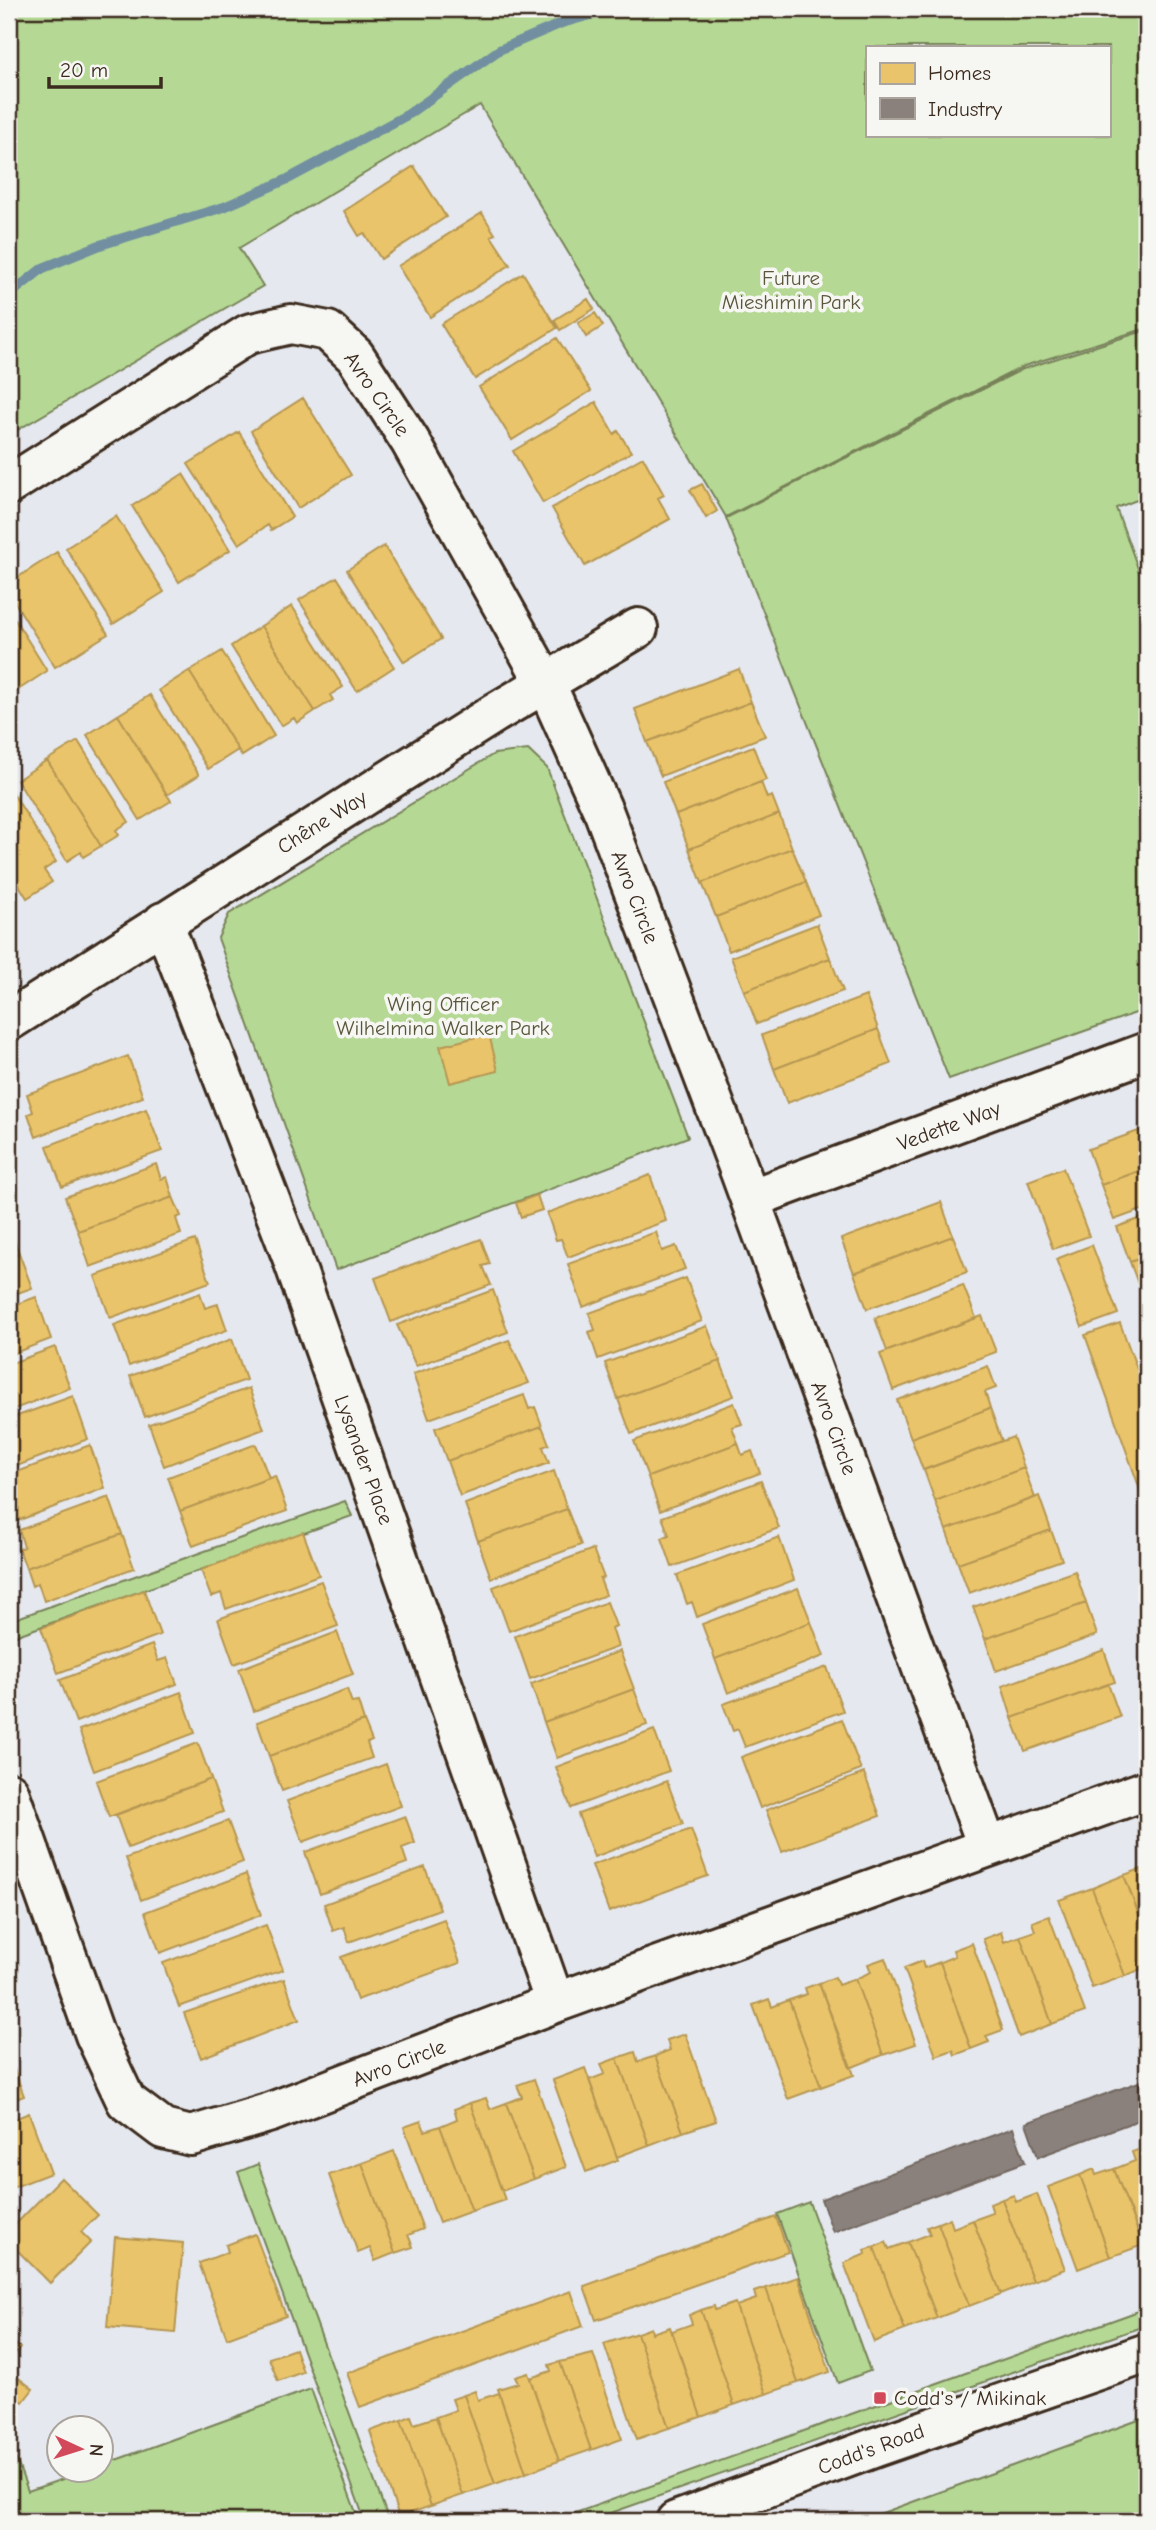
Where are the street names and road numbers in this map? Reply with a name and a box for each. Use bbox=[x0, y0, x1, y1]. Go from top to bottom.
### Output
street label: Avro Circle bbox=[339, 347, 415, 441]
street label: Chêne Way bbox=[273, 785, 372, 859]
street label: Avro Circle bbox=[606, 847, 664, 947]
street label: Vedette Way bbox=[894, 1096, 1004, 1156]
street label: Avro Circle bbox=[806, 1378, 862, 1478]
street label: Lysander Place bbox=[329, 1392, 399, 1528]
street label: Avro Circle bbox=[349, 2034, 449, 2092]
street label: Codd's Road bbox=[815, 2419, 927, 2479]

